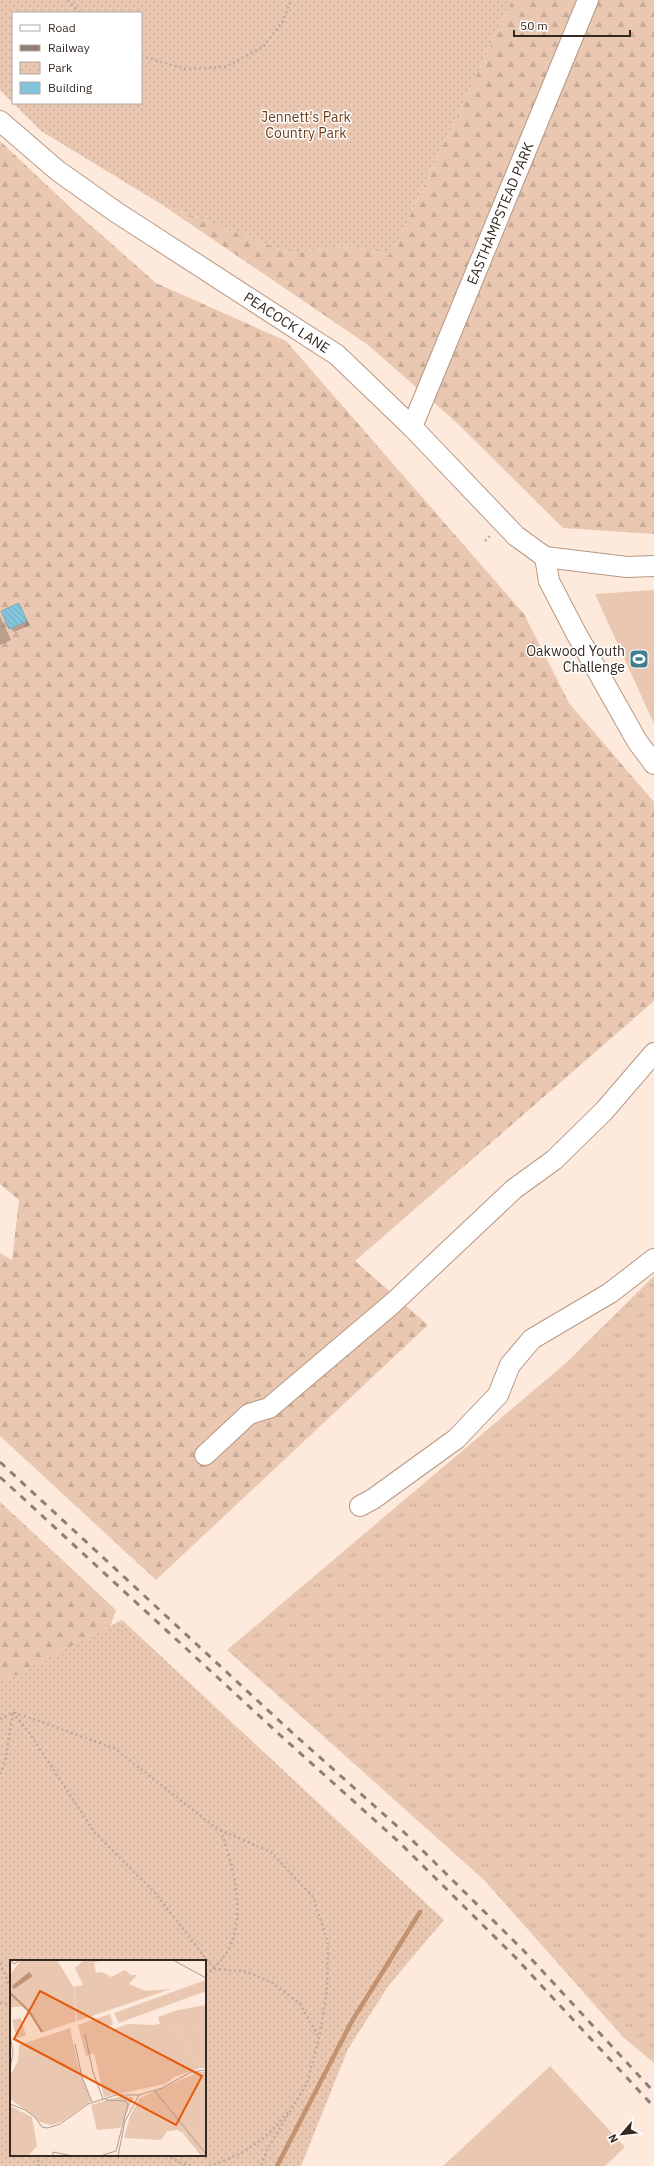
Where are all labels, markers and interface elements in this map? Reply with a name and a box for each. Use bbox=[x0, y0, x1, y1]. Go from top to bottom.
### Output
legend bbox=[12, 12, 142, 104]
scale bar bbox=[514, 12, 630, 38]
text: 50 m bbox=[520, 18, 548, 33]
text: Road bbox=[48, 20, 76, 35]
text: Railway bbox=[48, 40, 90, 55]
text: Park bbox=[48, 60, 73, 75]
text: Building bbox=[48, 80, 93, 95]
park label: Jennett's Park Country Park bbox=[261, 108, 352, 142]
street label: EASTHAMPSTEAD PARK bbox=[463, 139, 537, 287]
street label: PEACOCK LANE bbox=[240, 288, 333, 357]
place label: Oakwood Youth Challenge bbox=[526, 642, 625, 676]
sports icon: Oakwood Youth Challenge bbox=[628, 648, 650, 670]
inset map bbox=[10, 1960, 206, 2156]
north arrow bbox=[602, 2114, 642, 2154]
text: N bbox=[605, 2132, 621, 2145]

